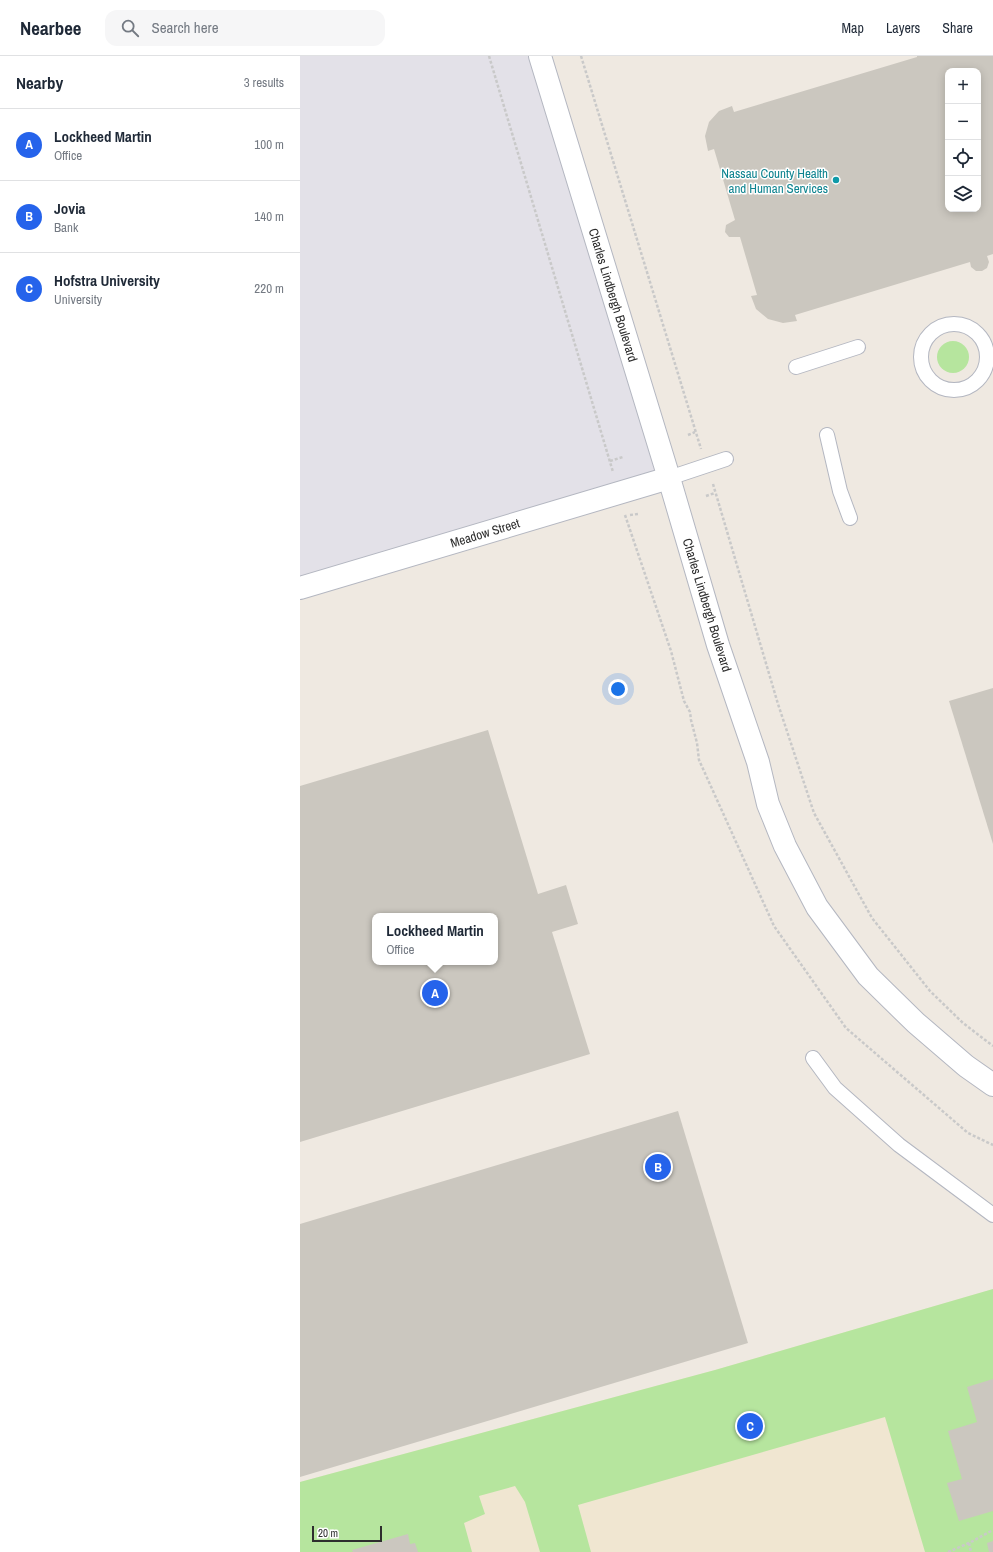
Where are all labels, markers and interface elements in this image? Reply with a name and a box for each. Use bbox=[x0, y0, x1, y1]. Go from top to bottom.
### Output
search box bbox=[105, 10, 385, 46]
text: Nearbee bbox=[20, 15, 81, 41]
icon: search bbox=[119, 17, 141, 39]
text: Search here bbox=[151, 17, 219, 38]
text: Map bbox=[842, 19, 864, 37]
text: Layers bbox=[886, 19, 920, 37]
text: Share bbox=[942, 19, 973, 37]
map controls bbox=[945, 68, 981, 212]
button: + bbox=[945, 68, 981, 104]
text: Nearby bbox=[16, 71, 63, 94]
text: 3 results bbox=[244, 74, 284, 91]
button: − bbox=[945, 104, 981, 140]
text: Lockheed Martin bbox=[54, 126, 152, 147]
text: A bbox=[25, 136, 33, 153]
text: 100 m bbox=[254, 136, 284, 153]
button: locate bbox=[945, 140, 981, 176]
text: Office bbox=[54, 147, 82, 164]
place label: Nassau County Health and Human Services bbox=[721, 165, 828, 197]
marker: Nassau County Health and Human Services bbox=[831, 175, 841, 185]
button: layers bbox=[945, 176, 981, 212]
text: Jovia bbox=[54, 198, 85, 219]
text: B bbox=[25, 208, 33, 225]
text: 140 m bbox=[254, 208, 284, 225]
text: Bank bbox=[54, 219, 78, 236]
street label: Charles Lindbergh Boulevard bbox=[585, 226, 641, 364]
text: Hofstra University bbox=[54, 270, 160, 291]
text: C bbox=[25, 280, 33, 297]
text: 220 m bbox=[254, 280, 284, 297]
text: University bbox=[54, 291, 102, 308]
street label: Meadow Street bbox=[448, 514, 522, 552]
street label: Charles Lindbergh Boulevard bbox=[679, 536, 735, 674]
your location bbox=[608, 679, 628, 699]
popup bbox=[372, 913, 498, 965]
text: Lockheed Martin bbox=[386, 920, 484, 941]
text: Office bbox=[386, 941, 414, 958]
pin: A bbox=[422, 978, 448, 1008]
pin: B bbox=[645, 1152, 671, 1182]
pin: C bbox=[737, 1411, 763, 1441]
scale bar bbox=[312, 1524, 382, 1543]
text: 20 m bbox=[318, 1526, 338, 1540]

